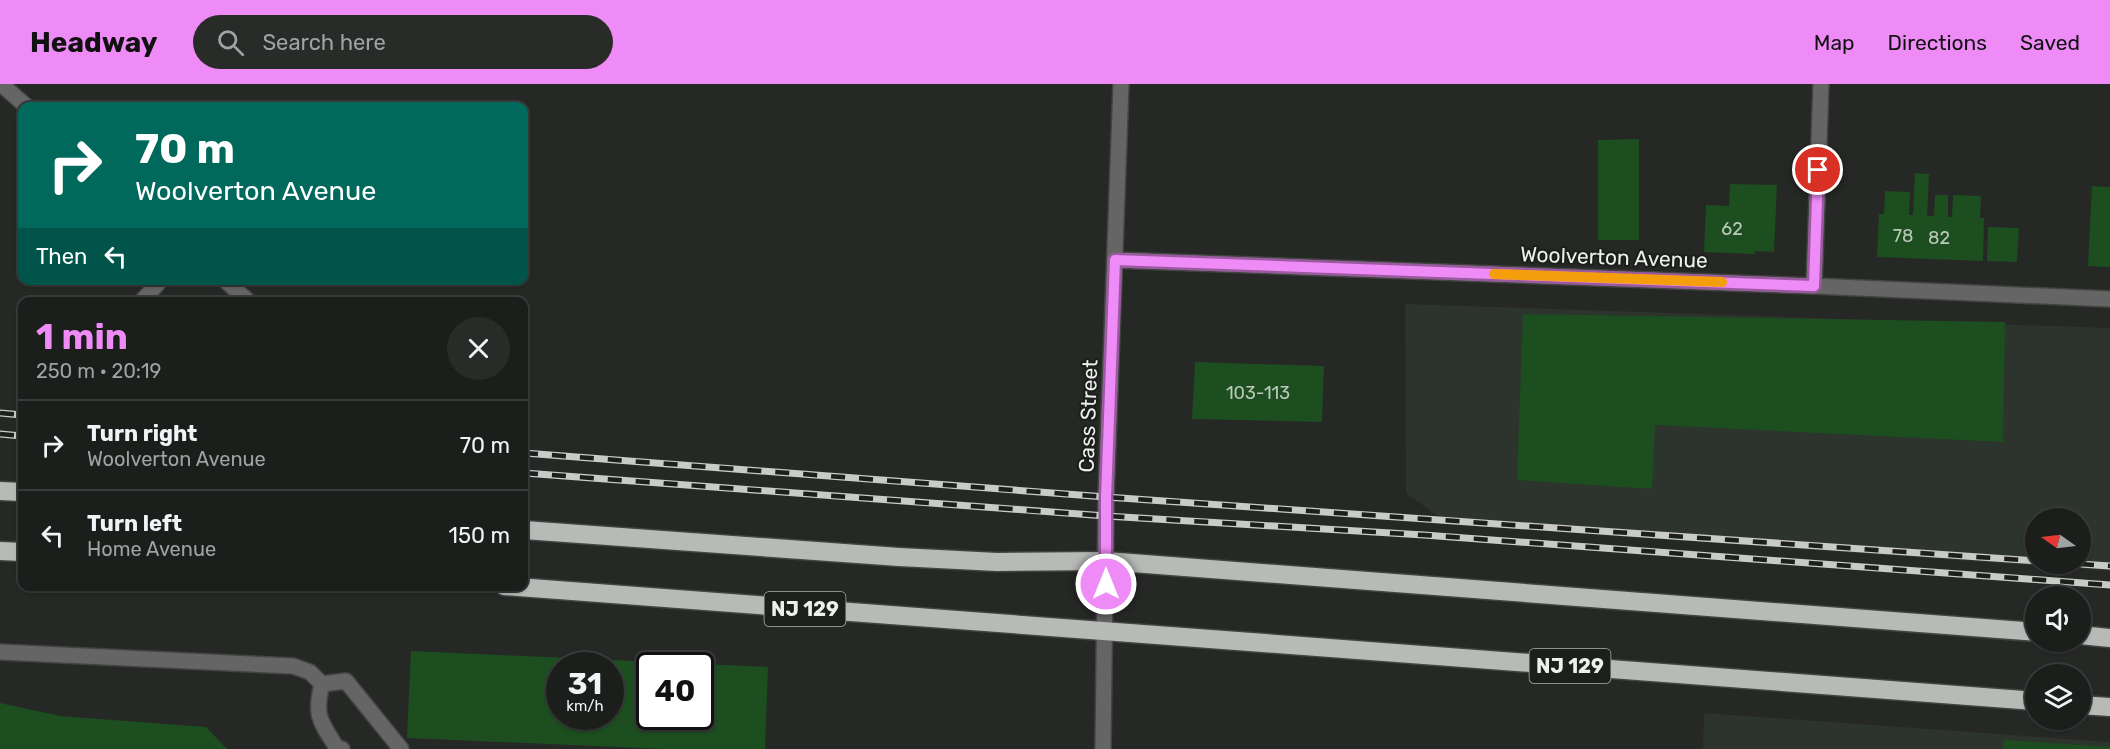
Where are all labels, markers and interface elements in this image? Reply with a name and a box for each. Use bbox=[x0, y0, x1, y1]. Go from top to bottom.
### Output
search box bbox=[193, 15, 613, 69]
text: Headway bbox=[30, 26, 157, 59]
icon: search bbox=[214, 26, 247, 59]
text: Search here bbox=[262, 29, 386, 56]
text: Map bbox=[1814, 30, 1855, 55]
text: Directions bbox=[1888, 30, 1987, 55]
text: Saved bbox=[2020, 30, 2080, 55]
text: 70 m bbox=[135, 124, 235, 174]
icon: right bbox=[36, 126, 114, 204]
pin bbox=[1792, 144, 1843, 195]
icon: arrive bbox=[1801, 153, 1834, 186]
text: Woolverton Avenue bbox=[135, 175, 376, 207]
house number: 62 bbox=[1721, 218, 1743, 240]
house number: 78 bbox=[1893, 225, 1913, 247]
house number: 82 bbox=[1928, 227, 1950, 249]
icon: left bbox=[99, 240, 132, 273]
street label: Woolverton Avenue bbox=[1520, 241, 1708, 273]
text: Then bbox=[36, 243, 87, 270]
text: 1 min bbox=[36, 315, 128, 358]
button: close bbox=[447, 317, 510, 380]
text: 250 m · 20:19 bbox=[36, 359, 161, 383]
street label: Cass Street bbox=[1074, 359, 1102, 473]
house number: 103-113 bbox=[1226, 382, 1290, 404]
text: Turn right bbox=[87, 420, 197, 447]
icon: right bbox=[36, 429, 69, 462]
text: 70 m bbox=[460, 432, 510, 459]
text: Woolverton Avenue bbox=[87, 447, 266, 471]
north arrow bbox=[2025, 508, 2091, 574]
map controls bbox=[2025, 508, 2091, 730]
text: Turn left bbox=[87, 510, 182, 537]
icon: left bbox=[36, 519, 69, 552]
text: 150 m bbox=[449, 522, 510, 549]
text: Home Avenue bbox=[87, 537, 216, 561]
position arrow bbox=[1074, 552, 1138, 616]
button: sound bbox=[2025, 586, 2091, 652]
road number: NJ 129 bbox=[764, 592, 846, 626]
road number: NJ 129 bbox=[1530, 649, 1610, 683]
speed limit sign: 40 bbox=[636, 652, 714, 730]
button: layers bbox=[2025, 664, 2091, 730]
text: 31 bbox=[568, 666, 602, 702]
text: km/h bbox=[566, 697, 604, 715]

